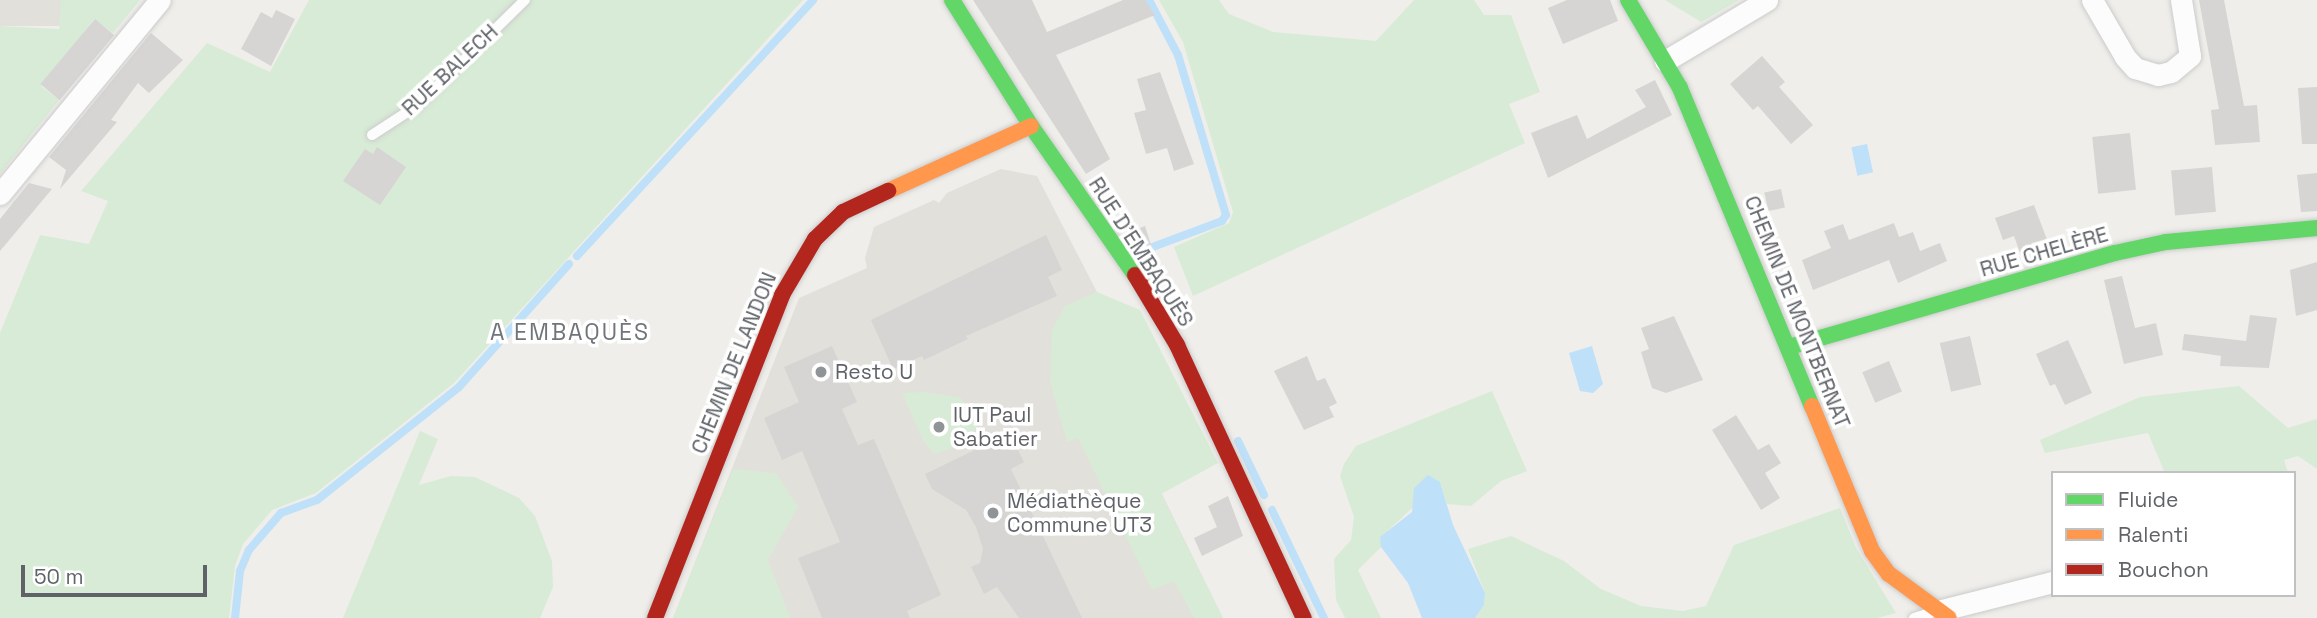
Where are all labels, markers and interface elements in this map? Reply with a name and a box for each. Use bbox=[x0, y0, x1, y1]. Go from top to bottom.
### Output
street label: RUE BALECH bbox=[397, 19, 503, 121]
street label: RUE D'EMBAQUÈS bbox=[1083, 173, 1199, 331]
street label: CHEMIN DE MONTBERNAT bbox=[1739, 192, 1855, 432]
street label: RUE CHELÈRE bbox=[1977, 222, 2111, 282]
street label: CHEMIN DE LANDON bbox=[686, 269, 782, 457]
district label: A EMBAQUÈS bbox=[491, 318, 649, 346]
place label: Resto U bbox=[835, 359, 913, 385]
marker: Resto U bbox=[813, 364, 829, 380]
place label: IUT Paul Sabatier bbox=[953, 402, 1038, 452]
marker: IUT Paul Sabatier bbox=[931, 419, 947, 435]
legend bbox=[2051, 471, 2296, 597]
text: Fluide bbox=[2118, 486, 2178, 513]
place label: Médiathèque Commune UT3 bbox=[1007, 488, 1152, 538]
marker: Médiathèque Commune UT3 bbox=[985, 505, 1001, 521]
text: Ralenti bbox=[2118, 521, 2188, 548]
scale bar bbox=[24, 552, 210, 596]
text: Bouchon bbox=[2118, 556, 2209, 583]
text: 50 m bbox=[34, 563, 84, 590]

